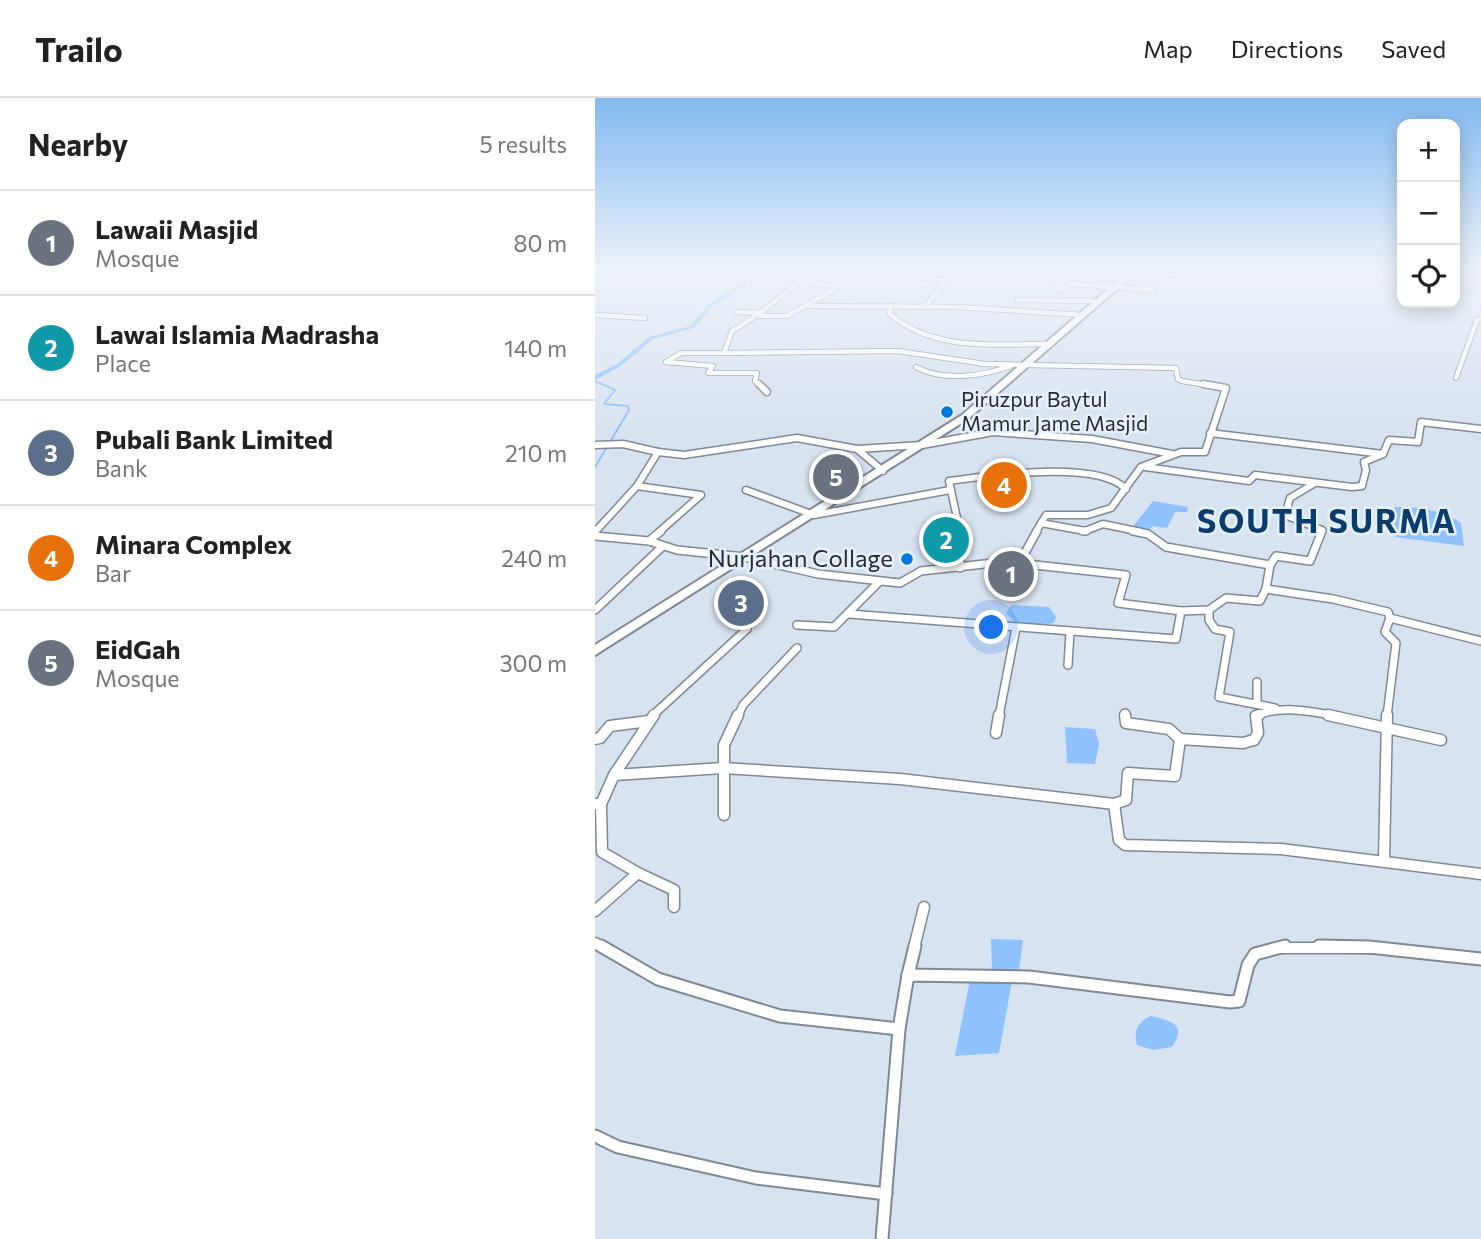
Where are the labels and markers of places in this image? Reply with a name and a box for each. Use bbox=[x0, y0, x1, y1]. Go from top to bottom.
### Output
place label: Piruzpur Baytul Mamur Jame Masjid bbox=[961, 386, 1148, 435]
marker: Piruzpur Baytul Mamur Jame Masjid bbox=[939, 404, 955, 420]
pin: 5 bbox=[813, 451, 859, 503]
pin: 4 bbox=[981, 459, 1027, 511]
pin: 2 bbox=[923, 514, 969, 566]
place label: Nurjahan Collage bbox=[708, 543, 893, 572]
pin: 1 bbox=[988, 548, 1034, 600]
marker: Nurjahan Collage bbox=[899, 551, 915, 567]
pin: 3 bbox=[718, 577, 764, 629]

